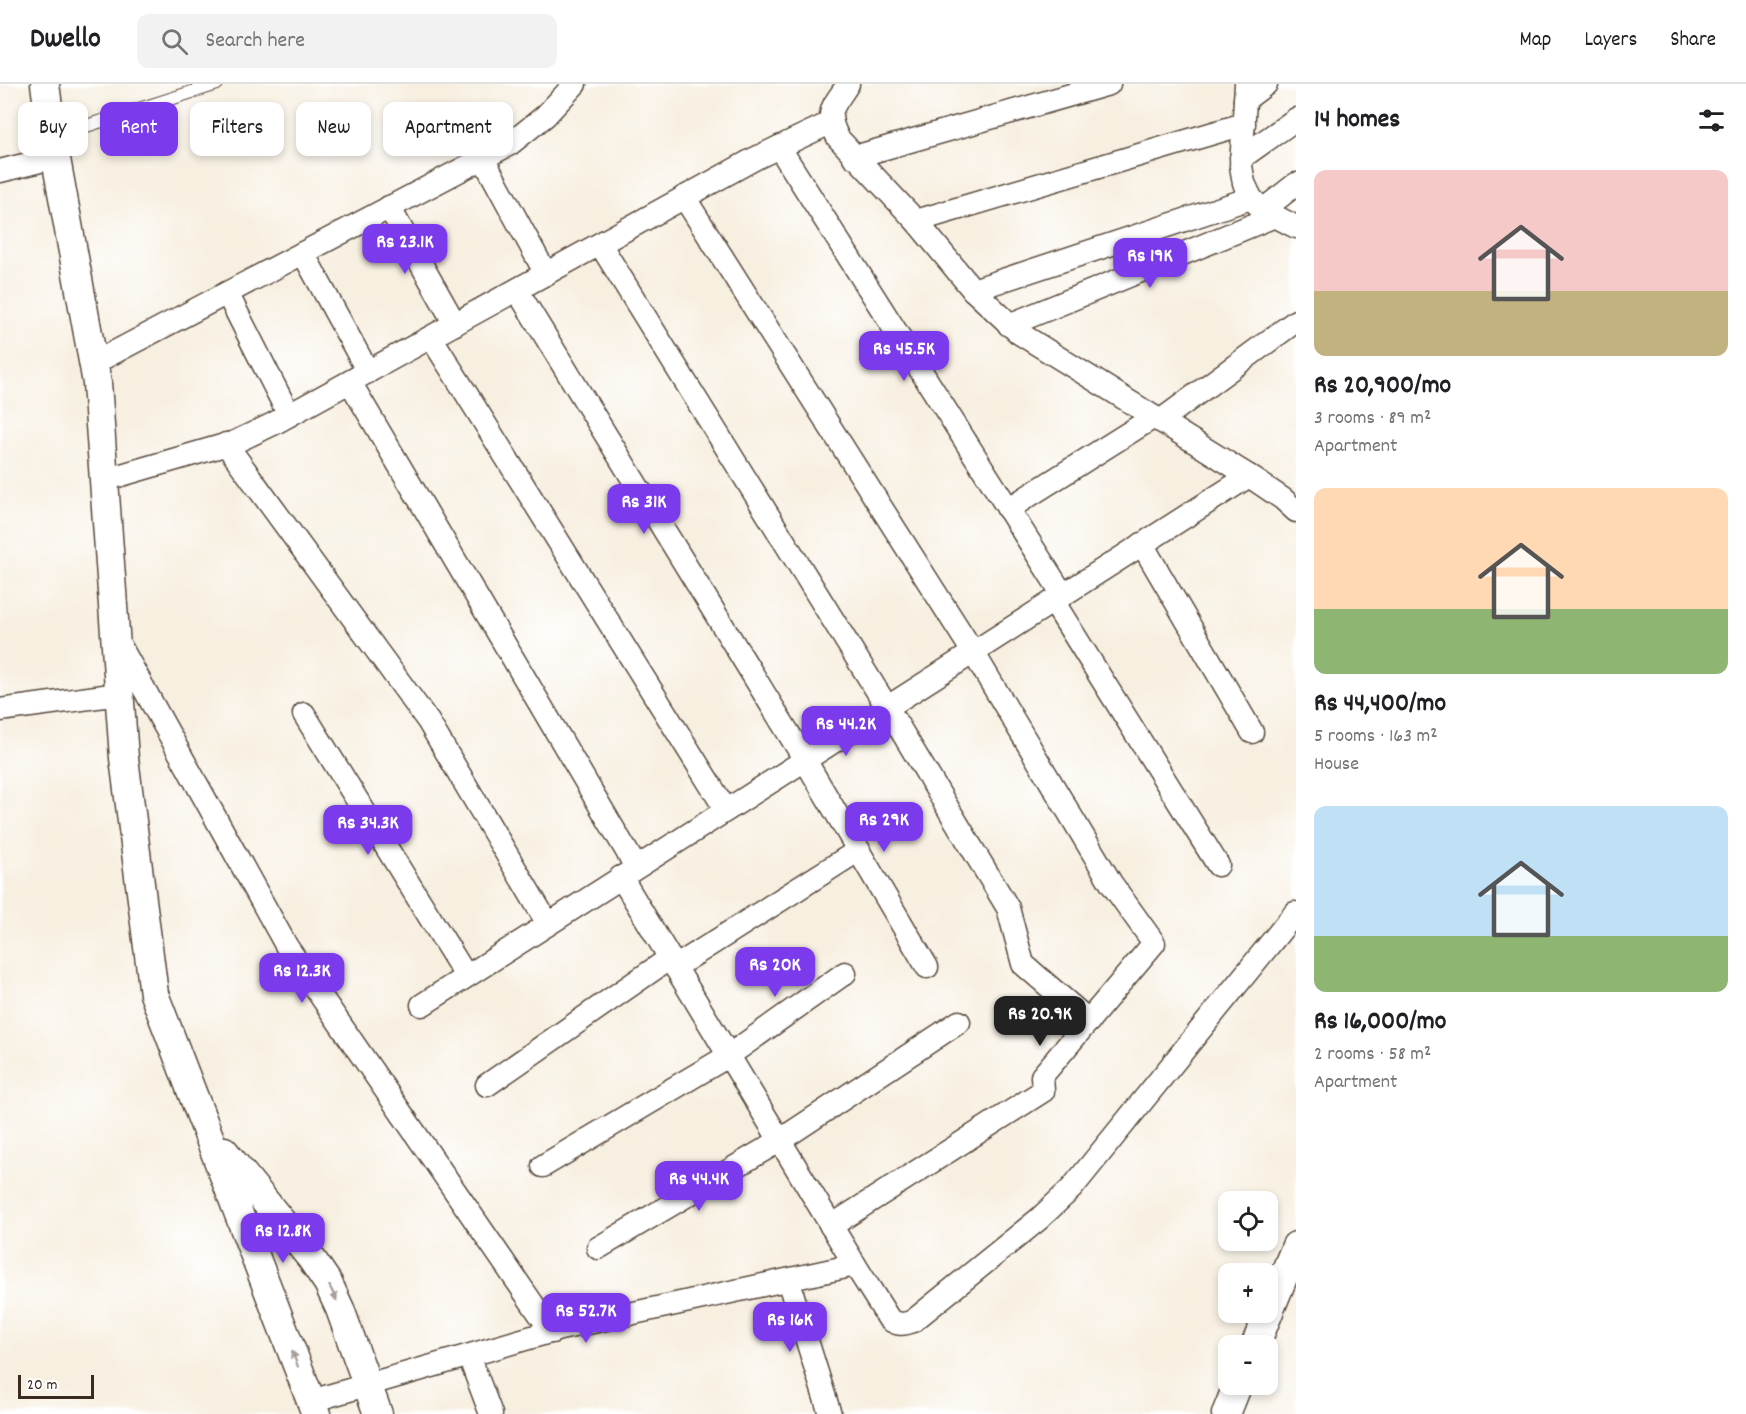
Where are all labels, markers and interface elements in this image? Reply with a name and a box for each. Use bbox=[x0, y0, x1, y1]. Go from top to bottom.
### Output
search box bbox=[137, 14, 557, 68]
text: Dwello bbox=[30, 21, 101, 61]
icon: search bbox=[158, 25, 191, 58]
text: Search here bbox=[206, 26, 305, 57]
text: Map bbox=[1520, 26, 1551, 56]
text: Layers bbox=[1584, 26, 1637, 56]
text: Share bbox=[1670, 26, 1716, 56]
chip: Buy bbox=[18, 102, 88, 156]
chip: Rent bbox=[100, 102, 178, 156]
chip: Filters bbox=[190, 102, 284, 156]
chip: New bbox=[296, 102, 371, 156]
chip: Apartment bbox=[383, 102, 513, 156]
text: 14 homes bbox=[1314, 102, 1400, 139]
icon: filters bbox=[1695, 104, 1728, 137]
icon: home bbox=[1467, 209, 1575, 317]
pin: Rs 23.1K bbox=[343, 224, 467, 275]
text: Rs 23.1K bbox=[376, 229, 434, 257]
pin: Rs 19K bbox=[1101, 238, 1199, 289]
text: Rs 19K bbox=[1127, 243, 1173, 271]
pin: Rs 45.5K bbox=[842, 331, 966, 382]
text: Rs 45.5K bbox=[873, 336, 935, 364]
text: Rs 20,900/mo bbox=[1314, 368, 1451, 405]
text: 3 rooms · 89 m² bbox=[1314, 405, 1431, 433]
text: Apartment bbox=[1314, 433, 1397, 461]
pin: Rs 31K bbox=[595, 484, 693, 535]
text: Rs 31K bbox=[621, 489, 667, 517]
icon: home bbox=[1467, 527, 1575, 635]
text: Rs 44,400/mo bbox=[1314, 686, 1446, 723]
pin: Rs 44.2K bbox=[784, 706, 908, 757]
text: Rs 44.2K bbox=[816, 711, 876, 739]
text: 5 rooms · 163 m² bbox=[1314, 723, 1438, 751]
text: House bbox=[1314, 751, 1359, 779]
pin: Rs 29K bbox=[835, 802, 933, 853]
pin: Rs 34.3K bbox=[306, 805, 430, 856]
text: Rs 29K bbox=[859, 807, 909, 835]
text: Rs 34.3K bbox=[337, 810, 399, 838]
icon: home bbox=[1467, 845, 1575, 953]
pin: Rs 20K bbox=[726, 947, 824, 998]
text: Rs 20K bbox=[749, 952, 801, 980]
pin: Rs 12.3K bbox=[240, 953, 364, 1004]
text: Rs 12.3K bbox=[273, 958, 331, 986]
pin: Rs 20.9K bbox=[978, 996, 1102, 1047]
text: Rs 20.9K bbox=[1008, 1001, 1072, 1029]
text: Rs 16,000/mo bbox=[1314, 1004, 1446, 1041]
text: 2 rooms · 58 m² bbox=[1314, 1041, 1431, 1069]
text: Apartment bbox=[1314, 1069, 1397, 1097]
pin: Rs 44.4K bbox=[637, 1161, 761, 1212]
text: Rs 44.4K bbox=[669, 1166, 729, 1194]
map controls bbox=[1218, 1191, 1278, 1395]
button: locate bbox=[1218, 1191, 1278, 1251]
pin: Rs 12.8K bbox=[221, 1213, 345, 1264]
text: Rs 12.8K bbox=[255, 1218, 311, 1246]
button: + bbox=[1218, 1263, 1278, 1323]
one-way arrow bbox=[328, 1284, 337, 1301]
pin: Rs 52.7K bbox=[524, 1293, 648, 1344]
text: Rs 52.7K bbox=[556, 1298, 616, 1326]
pin: Rs 16K bbox=[741, 1302, 839, 1353]
text: Rs 16K bbox=[767, 1307, 813, 1335]
button: − bbox=[1218, 1335, 1278, 1395]
one-way arrow bbox=[290, 1350, 300, 1368]
scale bar bbox=[18, 1372, 94, 1400]
text: 20 m bbox=[27, 1374, 57, 1397]

